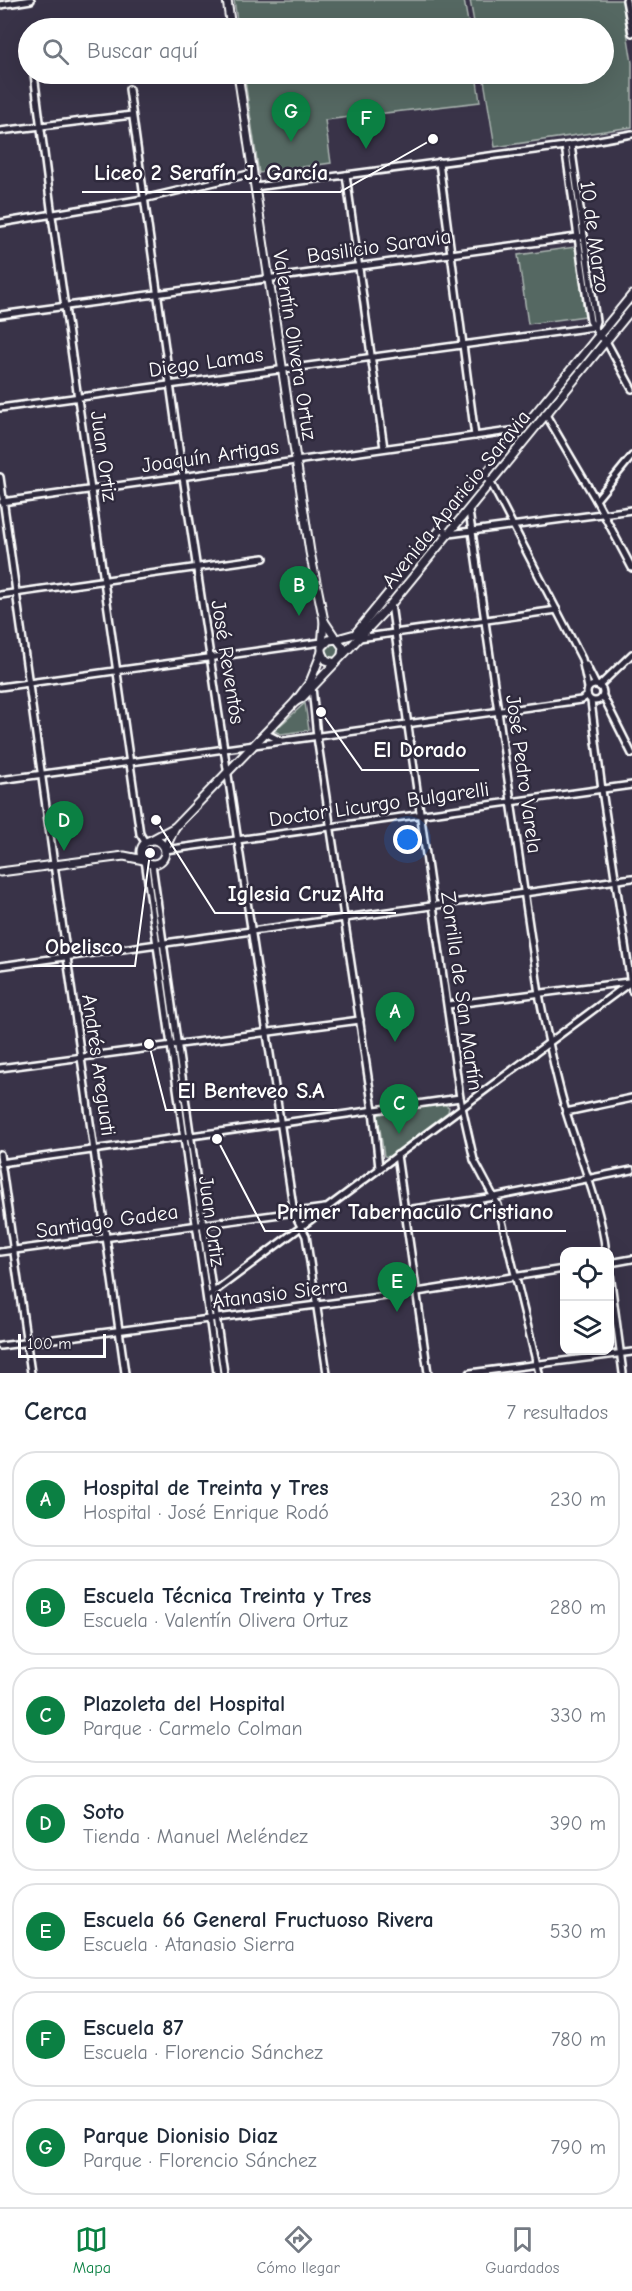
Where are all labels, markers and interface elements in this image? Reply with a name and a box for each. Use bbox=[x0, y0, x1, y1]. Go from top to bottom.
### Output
search box bbox=[18, 18, 614, 84]
icon: search bbox=[39, 35, 72, 68]
text: Buscar aquí bbox=[87, 38, 198, 64]
pin: G bbox=[272, 92, 310, 142]
pin: F bbox=[346, 100, 386, 149]
callout: Liceo 2 Serafín J. García bbox=[82, 152, 340, 192]
text: Liceo 2 Serafín J. García bbox=[94, 160, 328, 186]
street label: 10 de Marzo bbox=[575, 179, 615, 295]
street label: Basilicio Saravia bbox=[305, 224, 453, 268]
street label: Valentín Olivera Ortuz bbox=[268, 248, 322, 442]
street label: Diego Lamas bbox=[147, 342, 265, 382]
street label: Avenida Aparicio Saravia bbox=[377, 405, 535, 593]
street label: Juan Ortiz bbox=[86, 409, 122, 503]
street label: Joaquín Artigas bbox=[140, 434, 280, 478]
pin: B bbox=[280, 566, 318, 616]
street label: José Reventós bbox=[206, 598, 250, 726]
street label: José Pedro Varela bbox=[501, 693, 547, 855]
callout: El Dorado bbox=[362, 730, 479, 770]
text: El Dorado bbox=[373, 737, 467, 763]
street label: Doctor Licurgo Bulgarelli bbox=[267, 777, 491, 831]
pin: D bbox=[44, 802, 84, 851]
your location bbox=[393, 825, 422, 854]
callout: Iglesia Cruz Alta bbox=[215, 873, 396, 913]
text: Iglesia Cruz Alta bbox=[228, 881, 384, 907]
street label: Zorrilla de San Martín bbox=[436, 890, 488, 1092]
callout: Obelisco bbox=[33, 926, 135, 966]
text: Obelisco bbox=[45, 934, 123, 960]
street label: Andrés Areguati bbox=[77, 992, 121, 1138]
pin: A bbox=[376, 992, 414, 1042]
callout: El Benteveo S.A bbox=[166, 1070, 337, 1110]
text: El Benteveo S.A bbox=[178, 1078, 324, 1104]
pin: C bbox=[380, 1084, 418, 1134]
street label: Juan Ortiz bbox=[194, 1174, 230, 1268]
callout: Primer Tabernaculo Cristiano bbox=[265, 1191, 566, 1231]
street label: Santiago Gadea bbox=[34, 1199, 180, 1243]
text: Primer Tabernaculo Cristiano bbox=[277, 1199, 553, 1225]
map controls bbox=[560, 1247, 614, 1355]
button: locate bbox=[560, 1247, 614, 1301]
pin: E bbox=[378, 1262, 416, 1312]
street label: Atanasio Sierra bbox=[211, 1273, 349, 1313]
button: layers bbox=[560, 1301, 614, 1355]
scale bar bbox=[18, 1331, 106, 1358]
text: 100 m bbox=[27, 1335, 71, 1353]
text: Cerca bbox=[24, 1397, 88, 1427]
text: 7 resultados bbox=[507, 1401, 608, 1424]
text: Hospital de Treinta y Tres bbox=[83, 1475, 329, 1501]
text: A bbox=[40, 1488, 51, 1511]
text: 230 m bbox=[550, 1488, 606, 1511]
text: Hospital · José Enrique Rodó bbox=[83, 1501, 329, 1524]
text: Escuela Técnica Treinta y Tres bbox=[83, 1583, 371, 1609]
text: B bbox=[39, 1596, 52, 1619]
text: 280 m bbox=[550, 1596, 606, 1619]
text: Escuela · Valentín Olivera Ortuz bbox=[83, 1609, 348, 1632]
text: Plazoleta del Hospital bbox=[83, 1691, 285, 1717]
text: C bbox=[39, 1704, 52, 1727]
text: 330 m bbox=[550, 1704, 606, 1727]
text: Parque · Carmelo Colman bbox=[83, 1717, 303, 1740]
text: Soto bbox=[83, 1799, 124, 1825]
text: D bbox=[39, 1812, 52, 1835]
text: 390 m bbox=[550, 1812, 606, 1835]
text: Tienda · Manuel Meléndez bbox=[83, 1825, 308, 1848]
text: Escuela 66 General Fructuoso Rivera bbox=[83, 1907, 434, 1933]
text: E bbox=[40, 1920, 51, 1943]
text: 530 m bbox=[550, 1920, 606, 1943]
text: Escuela · Atanasio Sierra bbox=[83, 1933, 295, 1956]
text: Escuela 87 bbox=[83, 2015, 183, 2041]
text: F bbox=[40, 2028, 51, 2051]
text: 780 m bbox=[551, 2028, 606, 2051]
text: Escuela · Florencio Sánchez bbox=[83, 2041, 323, 2064]
text: Parque Dionisio Diaz bbox=[83, 2123, 277, 2149]
text: G bbox=[38, 2136, 53, 2159]
text: 790 m bbox=[551, 2136, 606, 2159]
text: Parque · Florencio Sánchez bbox=[83, 2149, 317, 2172]
tab: Mapa bbox=[73, 2223, 111, 2277]
tab: Cómo llegar bbox=[256, 2223, 340, 2277]
tab: Guardados bbox=[485, 2223, 559, 2277]

